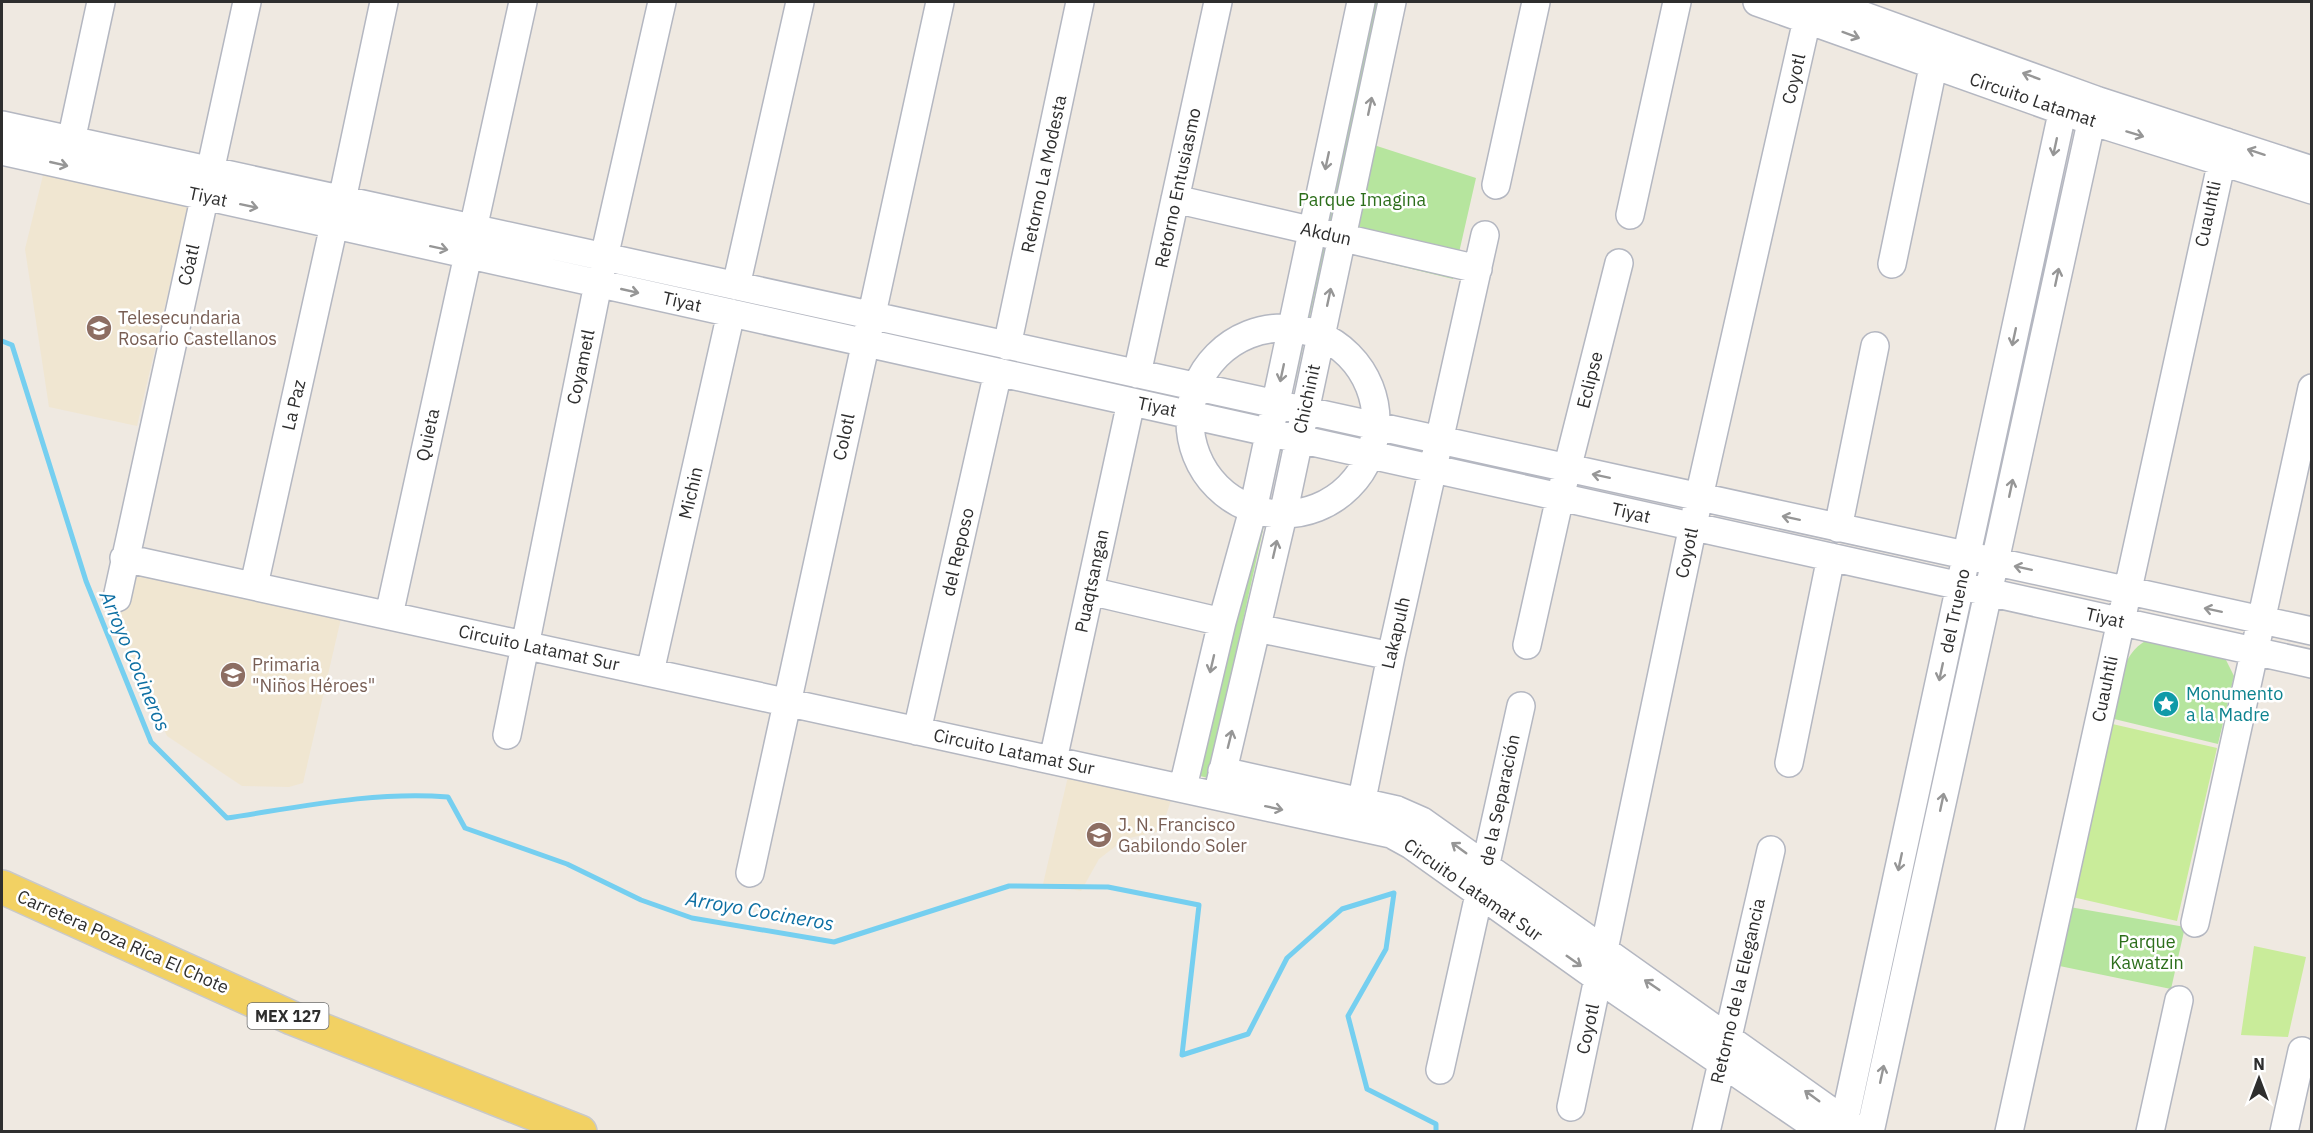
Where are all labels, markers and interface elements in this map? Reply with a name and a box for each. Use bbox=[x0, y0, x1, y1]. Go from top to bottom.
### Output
one-way arrow bbox=[1841, 31, 1860, 42]
street label: Coyotl bbox=[1777, 51, 1811, 106]
street label: Circuito Latamat bbox=[1967, 67, 2100, 132]
one-way arrow bbox=[2022, 70, 2041, 81]
street label: Retorno La Modesta bbox=[1016, 92, 1072, 255]
one-way arrow bbox=[1365, 97, 1376, 116]
street label: Retorno Entusiasmo bbox=[1149, 106, 1206, 270]
one-way arrow bbox=[2125, 129, 2144, 140]
one-way arrow bbox=[2049, 137, 2060, 156]
one-way arrow bbox=[2247, 145, 2266, 156]
one-way arrow bbox=[1321, 151, 1332, 171]
one-way arrow bbox=[48, 159, 68, 170]
street label: Cuauhtli bbox=[2189, 179, 2226, 249]
street label: Tiyat bbox=[186, 181, 230, 212]
park label: Parque Imagina bbox=[1298, 188, 1426, 211]
one-way arrow bbox=[239, 201, 258, 212]
street label: Akdun bbox=[1298, 216, 1354, 251]
street label: Cóatl bbox=[173, 242, 204, 288]
one-way arrow bbox=[430, 243, 449, 255]
one-way arrow bbox=[2052, 268, 2063, 288]
one-way arrow bbox=[620, 285, 639, 297]
street label: Tiyat bbox=[660, 286, 704, 317]
one-way arrow bbox=[1324, 288, 1335, 307]
place label: Telesecundaria Rosario Castellanos bbox=[118, 306, 277, 350]
school or university icon: Telesecundaria Rosario Castellanos bbox=[84, 313, 114, 343]
street label: Coyametl bbox=[561, 327, 600, 407]
one-way arrow bbox=[2008, 327, 2019, 347]
street label: Eclipse bbox=[1571, 349, 1608, 411]
street label: Chichinit bbox=[1288, 362, 1325, 436]
one-way arrow bbox=[1275, 363, 1287, 382]
street label: La Paz bbox=[277, 377, 311, 433]
street label: Tiyat bbox=[1135, 391, 1179, 422]
street label: Quieta bbox=[411, 406, 444, 463]
street label: Colotl bbox=[827, 411, 860, 462]
street label: Michin bbox=[673, 464, 708, 521]
one-way arrow bbox=[1592, 469, 1611, 481]
one-way arrow bbox=[2006, 479, 2017, 499]
street label: Tiyat bbox=[1609, 497, 1653, 528]
street label: del Reposo bbox=[936, 505, 979, 598]
one-way arrow bbox=[1782, 511, 1801, 523]
street label: Coyotl bbox=[1670, 525, 1703, 580]
street label: Puaqtsangan bbox=[1069, 527, 1114, 635]
one-way arrow bbox=[1270, 540, 1281, 559]
one-way arrow bbox=[2014, 562, 2033, 573]
street label: del Trueno bbox=[1934, 566, 1975, 655]
water label: Arroyo Cocineros bbox=[93, 586, 177, 735]
street label: Lakapulh bbox=[1376, 595, 1415, 671]
street label: Tiyat bbox=[2083, 602, 2127, 633]
one-way arrow bbox=[2204, 604, 2224, 615]
street label: Circuito Latamat Sur bbox=[456, 619, 622, 676]
place label: Primaria "Niños Héroes" bbox=[252, 653, 375, 697]
one-way arrow bbox=[1206, 654, 1217, 673]
street label: Cuauhtli bbox=[2086, 654, 2123, 724]
school or university icon: Primaria "Niños Héroes" bbox=[218, 660, 248, 690]
one-way arrow bbox=[1935, 662, 1947, 681]
place label: Monumento a la Madre bbox=[2186, 682, 2283, 726]
place icon: Monumento a la Madre bbox=[2151, 689, 2181, 719]
street label: Circuito Latamat Sur bbox=[931, 723, 1097, 780]
one-way arrow bbox=[1225, 730, 1237, 749]
street label: de la Separación bbox=[1474, 732, 1525, 868]
one-way arrow bbox=[1937, 793, 1948, 812]
one-way arrow bbox=[1264, 803, 1283, 815]
place label: J. N. Francisco Gabilondo Soler bbox=[1118, 813, 1247, 857]
school or university icon: J. N. Francisco Gabilondo Soler bbox=[1084, 820, 1114, 850]
street label: Circuito Latamat Sur bbox=[1399, 833, 1547, 946]
one-way arrow bbox=[1452, 841, 1468, 854]
one-way arrow bbox=[1894, 852, 1905, 871]
street label: Carretera Poza Rica El Chote bbox=[14, 884, 233, 999]
water label: Arroyo Cocineros bbox=[683, 884, 836, 937]
street label: Retorno de la Elegancia bbox=[1705, 896, 1770, 1086]
park label: Parque Kawatzin bbox=[2110, 930, 2184, 974]
one-way arrow bbox=[1565, 955, 1581, 967]
one-way arrow bbox=[1645, 979, 1661, 991]
street label: Coyotl bbox=[1571, 1001, 1604, 1056]
road number: MEX 127 bbox=[248, 1003, 328, 1029]
north arrow bbox=[2229, 1049, 2289, 1109]
text: N bbox=[2253, 1054, 2265, 1074]
one-way arrow bbox=[1877, 1065, 1888, 1085]
one-way arrow bbox=[1805, 1090, 1821, 1103]

